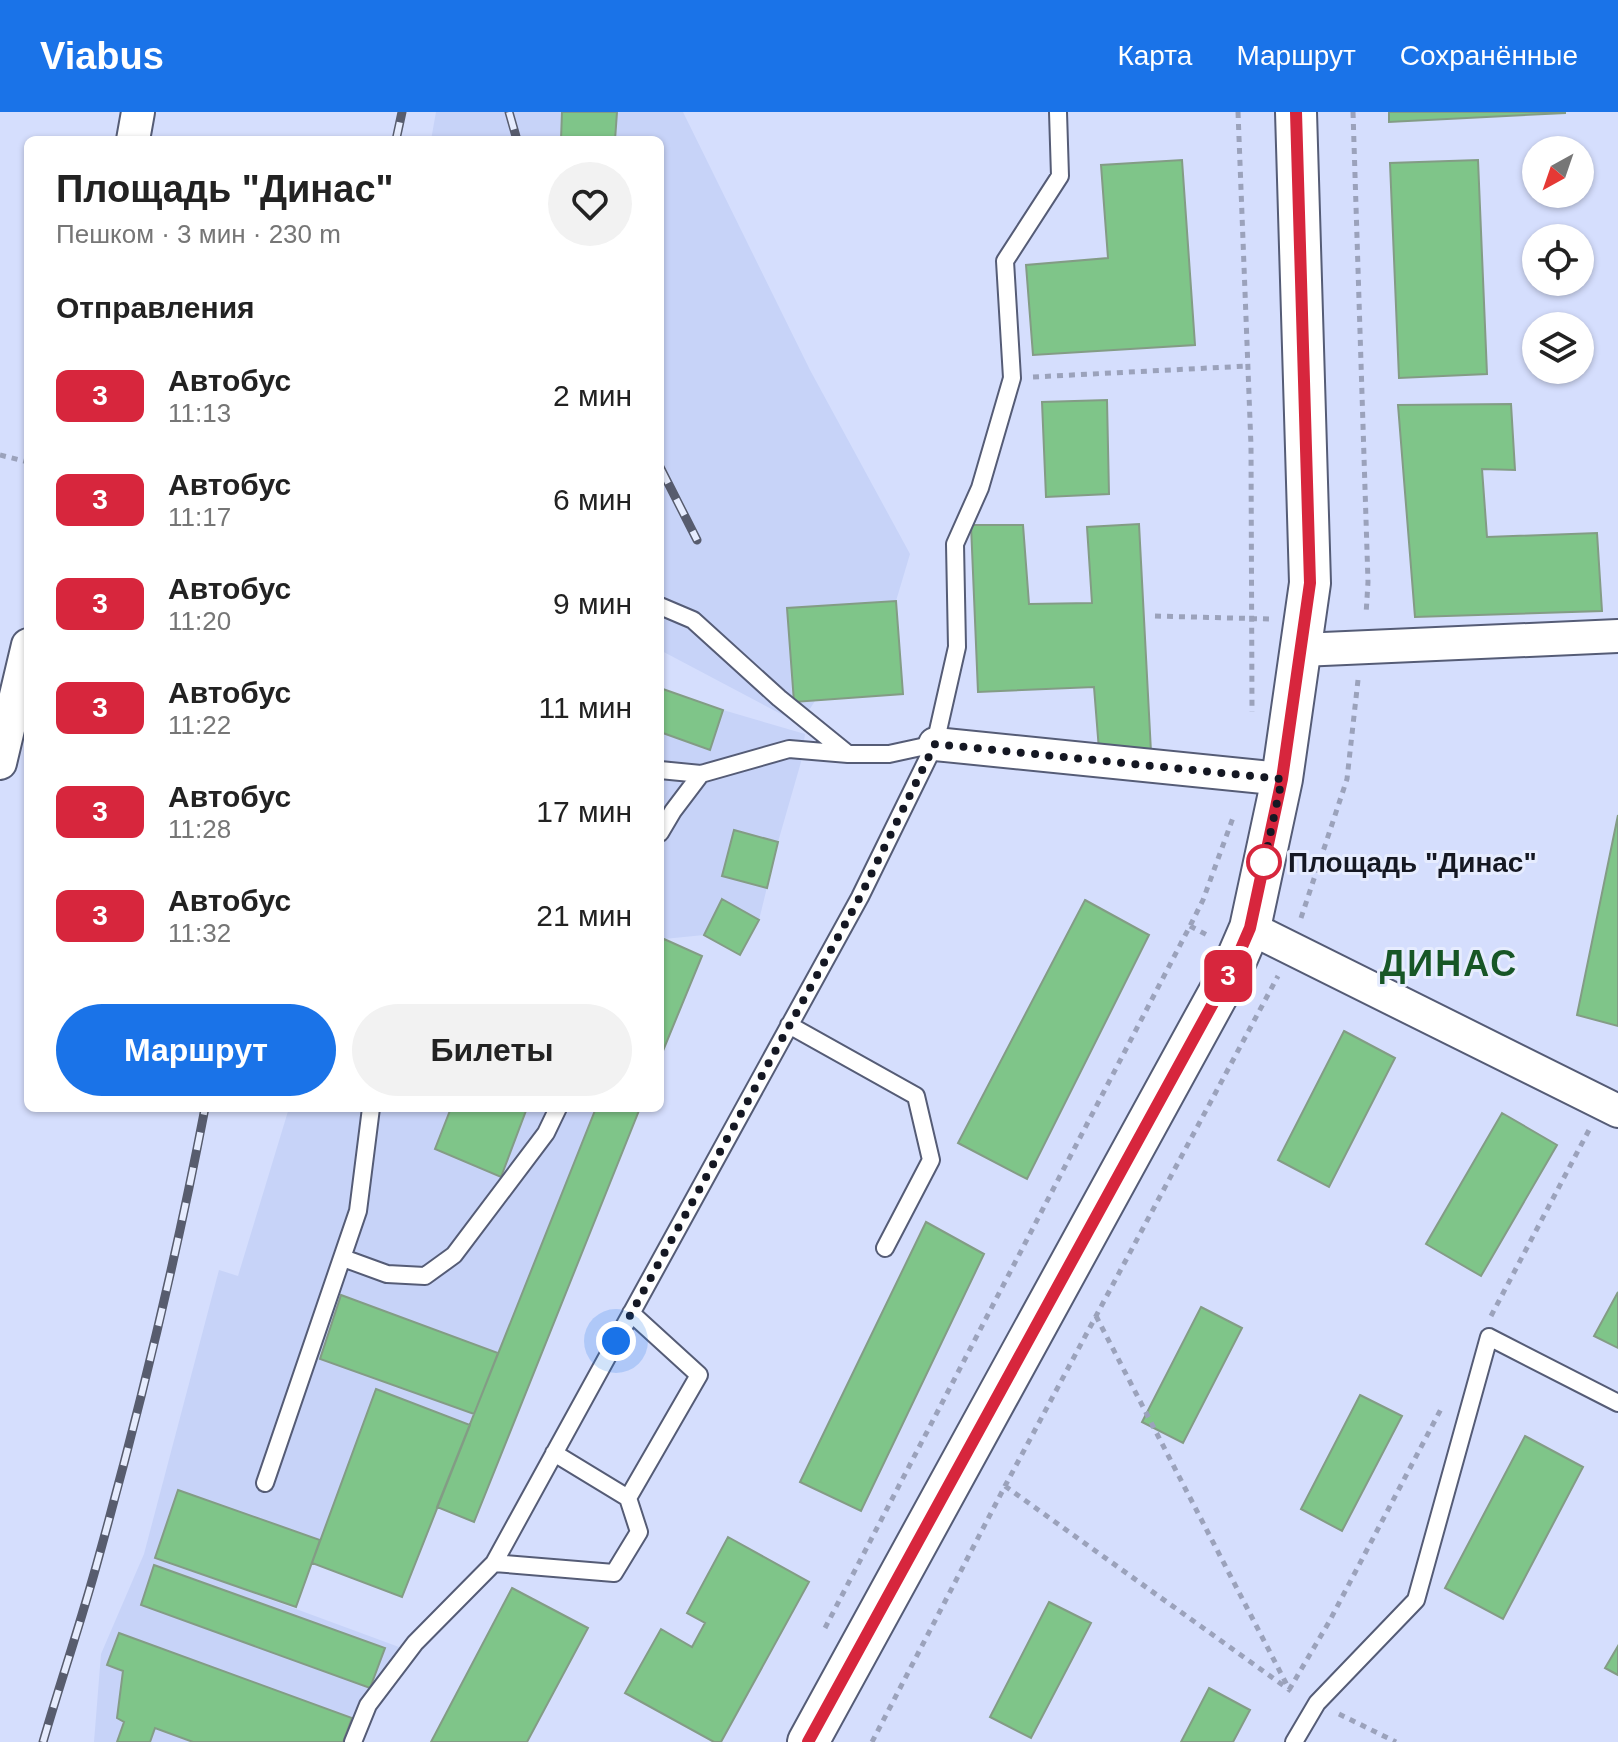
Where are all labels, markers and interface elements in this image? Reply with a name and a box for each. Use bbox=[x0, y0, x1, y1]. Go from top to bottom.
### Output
text: Viabus bbox=[40, 35, 164, 77]
text: Карта bbox=[1117, 40, 1192, 71]
text: Маршрут bbox=[1236, 40, 1356, 71]
text: Сохранённые bbox=[1400, 40, 1578, 71]
north arrow bbox=[1522, 136, 1594, 208]
map controls bbox=[1522, 136, 1594, 384]
button: heart bbox=[548, 162, 632, 246]
text: Площадь "Динас" bbox=[56, 168, 394, 210]
text: Пешком · 3 мин · 230 m bbox=[56, 219, 341, 249]
button: locate bbox=[1522, 224, 1594, 296]
text: Отправления bbox=[56, 291, 255, 324]
button: layers bbox=[1522, 312, 1594, 384]
text: Автобус bbox=[168, 364, 291, 397]
text: 2 мин bbox=[553, 379, 632, 412]
text: 3 bbox=[92, 380, 108, 411]
text: 11:13 bbox=[168, 398, 231, 428]
text: Автобус bbox=[168, 468, 291, 501]
text: 6 мин bbox=[553, 483, 632, 516]
text: 3 bbox=[92, 484, 108, 515]
text: 11:17 bbox=[168, 502, 231, 532]
text: Автобус bbox=[168, 572, 291, 605]
text: 9 мин bbox=[553, 587, 632, 620]
text: 3 bbox=[92, 588, 108, 619]
text: 11:20 bbox=[168, 606, 231, 636]
text: Автобус bbox=[168, 676, 291, 709]
text: 11 мин bbox=[539, 691, 632, 724]
text: 3 bbox=[92, 692, 108, 723]
text: 11:22 bbox=[168, 710, 231, 740]
text: Автобус bbox=[168, 780, 291, 813]
text: 17 мин bbox=[536, 795, 632, 828]
text: 3 bbox=[92, 796, 108, 827]
text: 11:28 bbox=[168, 814, 231, 844]
marker: Площадь "Динас" bbox=[1247, 845, 1281, 879]
place label: Площадь "Динас" bbox=[1288, 847, 1537, 878]
text: Автобус bbox=[168, 884, 291, 917]
text: 21 мин bbox=[536, 899, 632, 932]
text: 3 bbox=[92, 900, 108, 931]
text: 11:32 bbox=[168, 918, 231, 948]
district label: ДИНАС bbox=[1380, 943, 1518, 984]
line badge: 3 bbox=[1202, 950, 1254, 1002]
text: 3 bbox=[1220, 960, 1236, 991]
button: Маршрут bbox=[56, 1004, 336, 1096]
button: Билеты bbox=[352, 1004, 632, 1096]
your location bbox=[596, 1321, 636, 1361]

